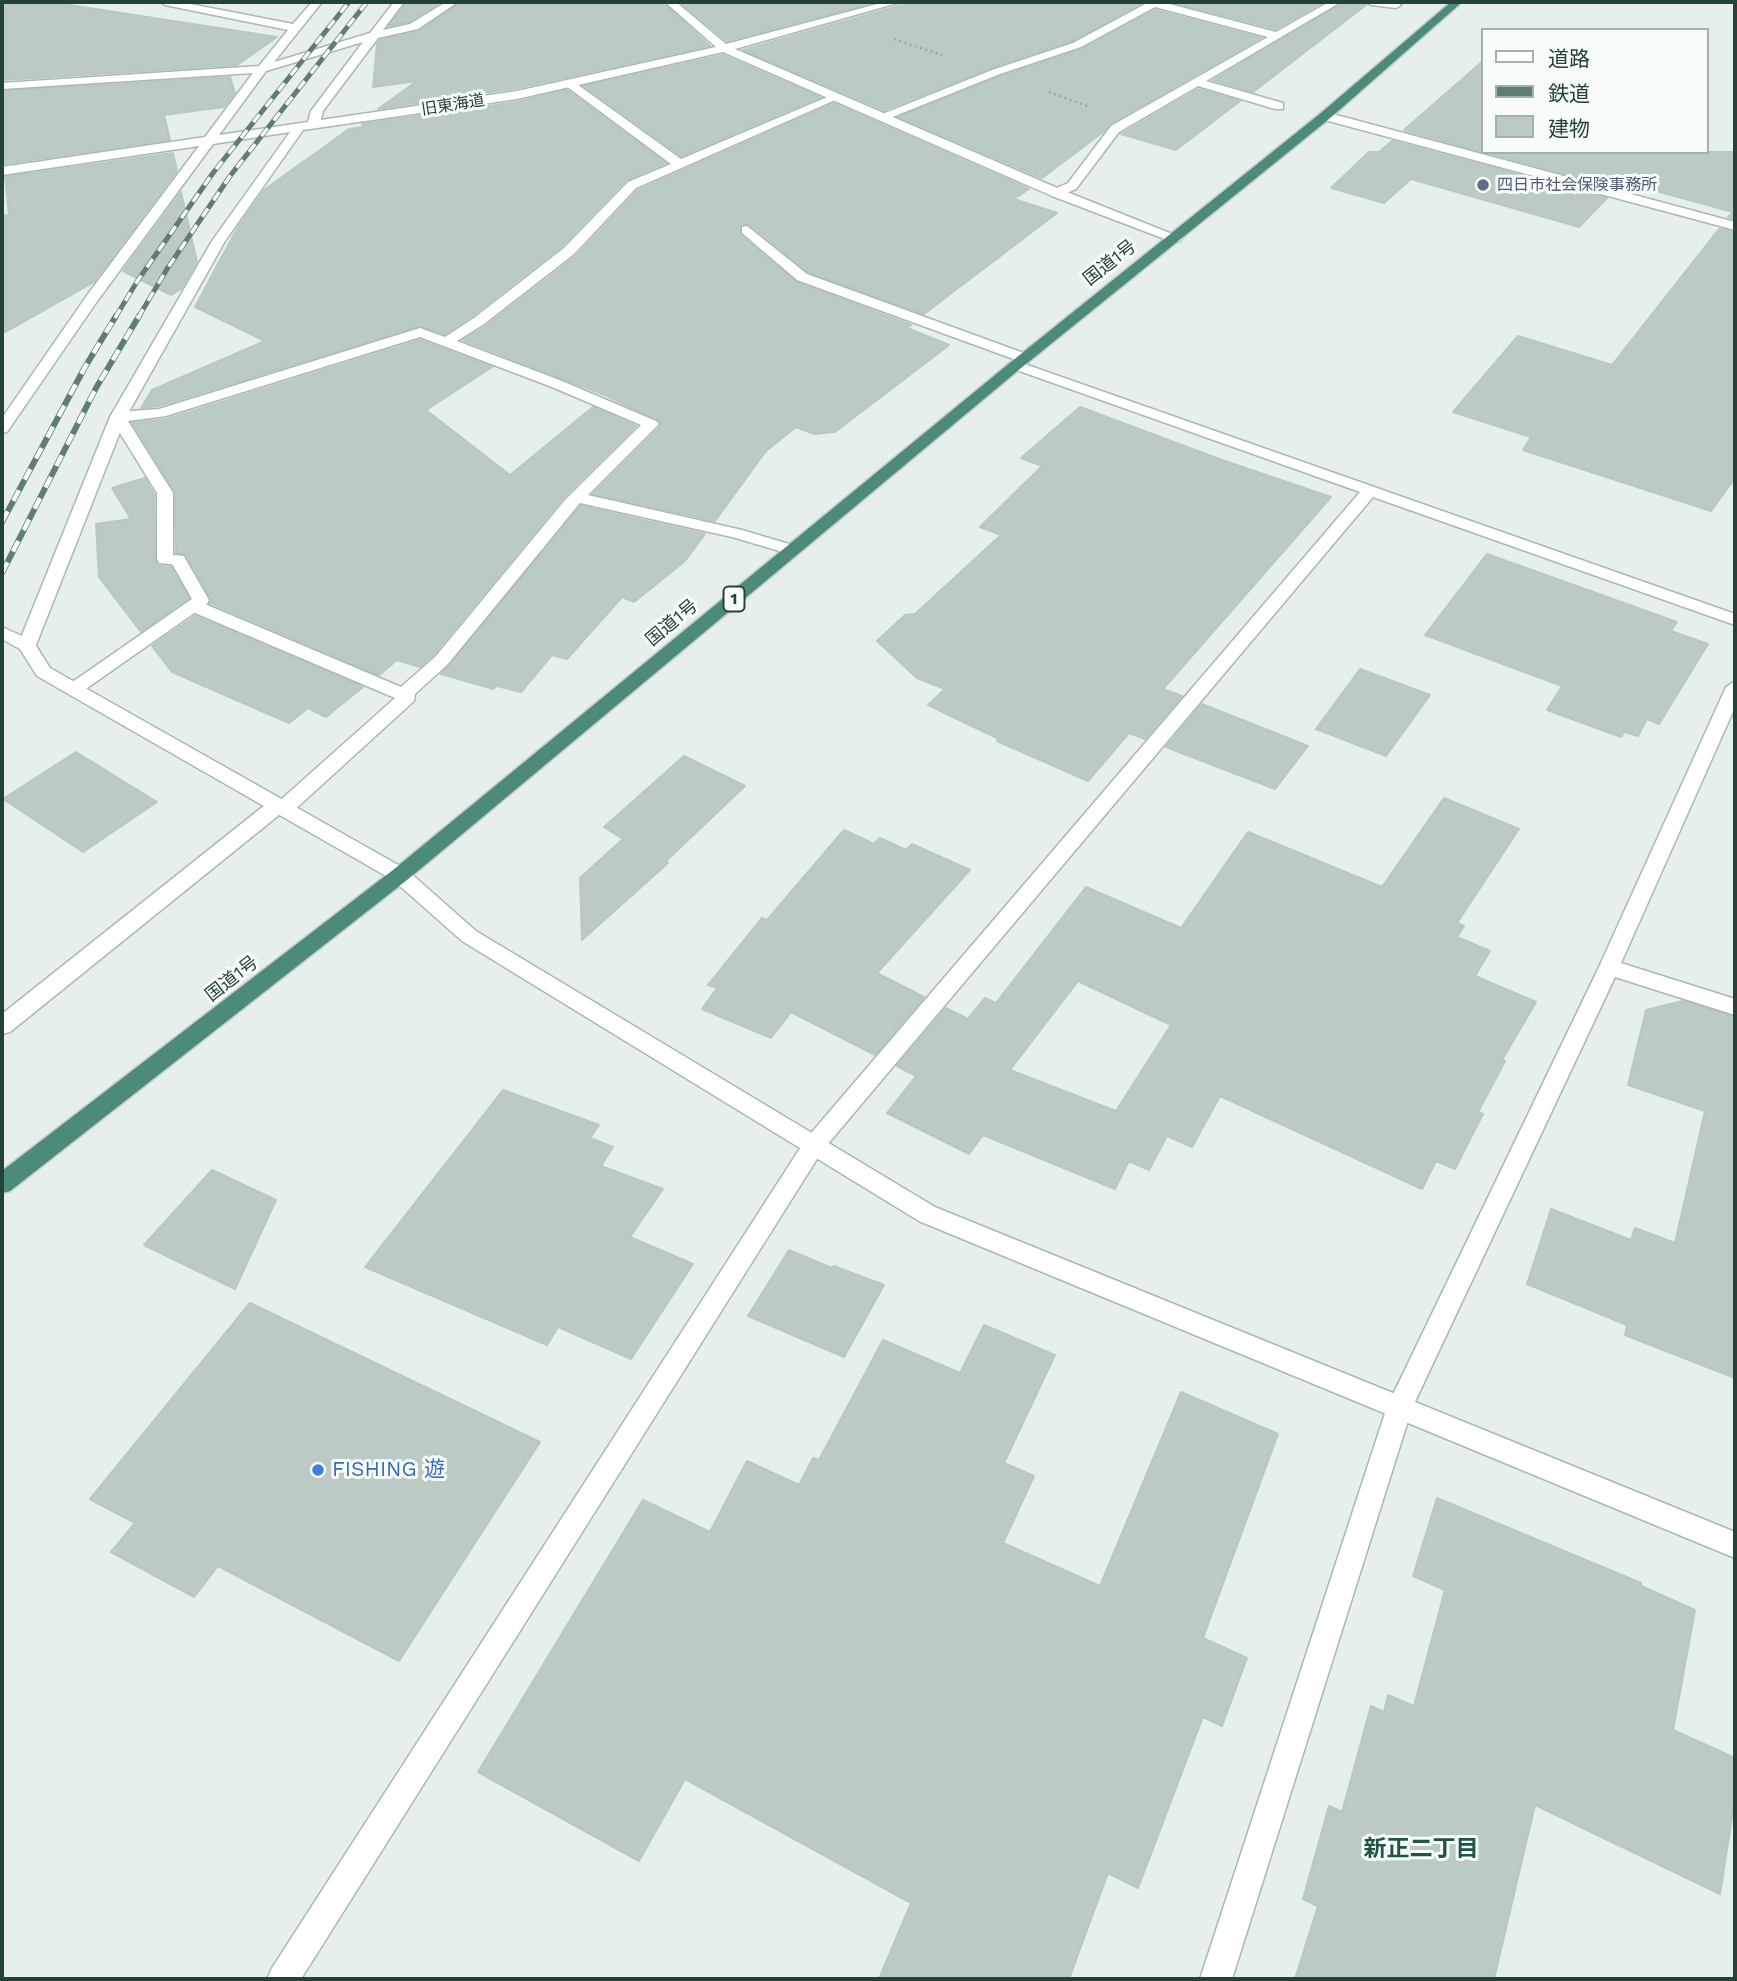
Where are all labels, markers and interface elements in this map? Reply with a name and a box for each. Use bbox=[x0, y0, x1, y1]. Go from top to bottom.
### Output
legend bbox=[1482, 28, 1709, 154]
text: 道路 bbox=[1548, 46, 1590, 71]
text: 鉄道 bbox=[1548, 81, 1590, 106]
street label: 旧東海道 bbox=[420, 91, 486, 119]
text: 建物 bbox=[1548, 116, 1590, 141]
place label: 四日市社会保険事務所 bbox=[1497, 175, 1657, 195]
marker: 四日市社会保険事務所 bbox=[1475, 177, 1491, 193]
street label: 国道1号 bbox=[1079, 236, 1141, 290]
road number: 1 bbox=[724, 586, 744, 612]
street label: 国道1号 bbox=[642, 595, 702, 651]
street label: 国道1号 bbox=[201, 952, 263, 1006]
place label: FISHING 遊 bbox=[332, 1457, 445, 1483]
marker: FISHING 遊 bbox=[310, 1462, 326, 1478]
district label: 新正二丁目 bbox=[1364, 1835, 1478, 1863]

